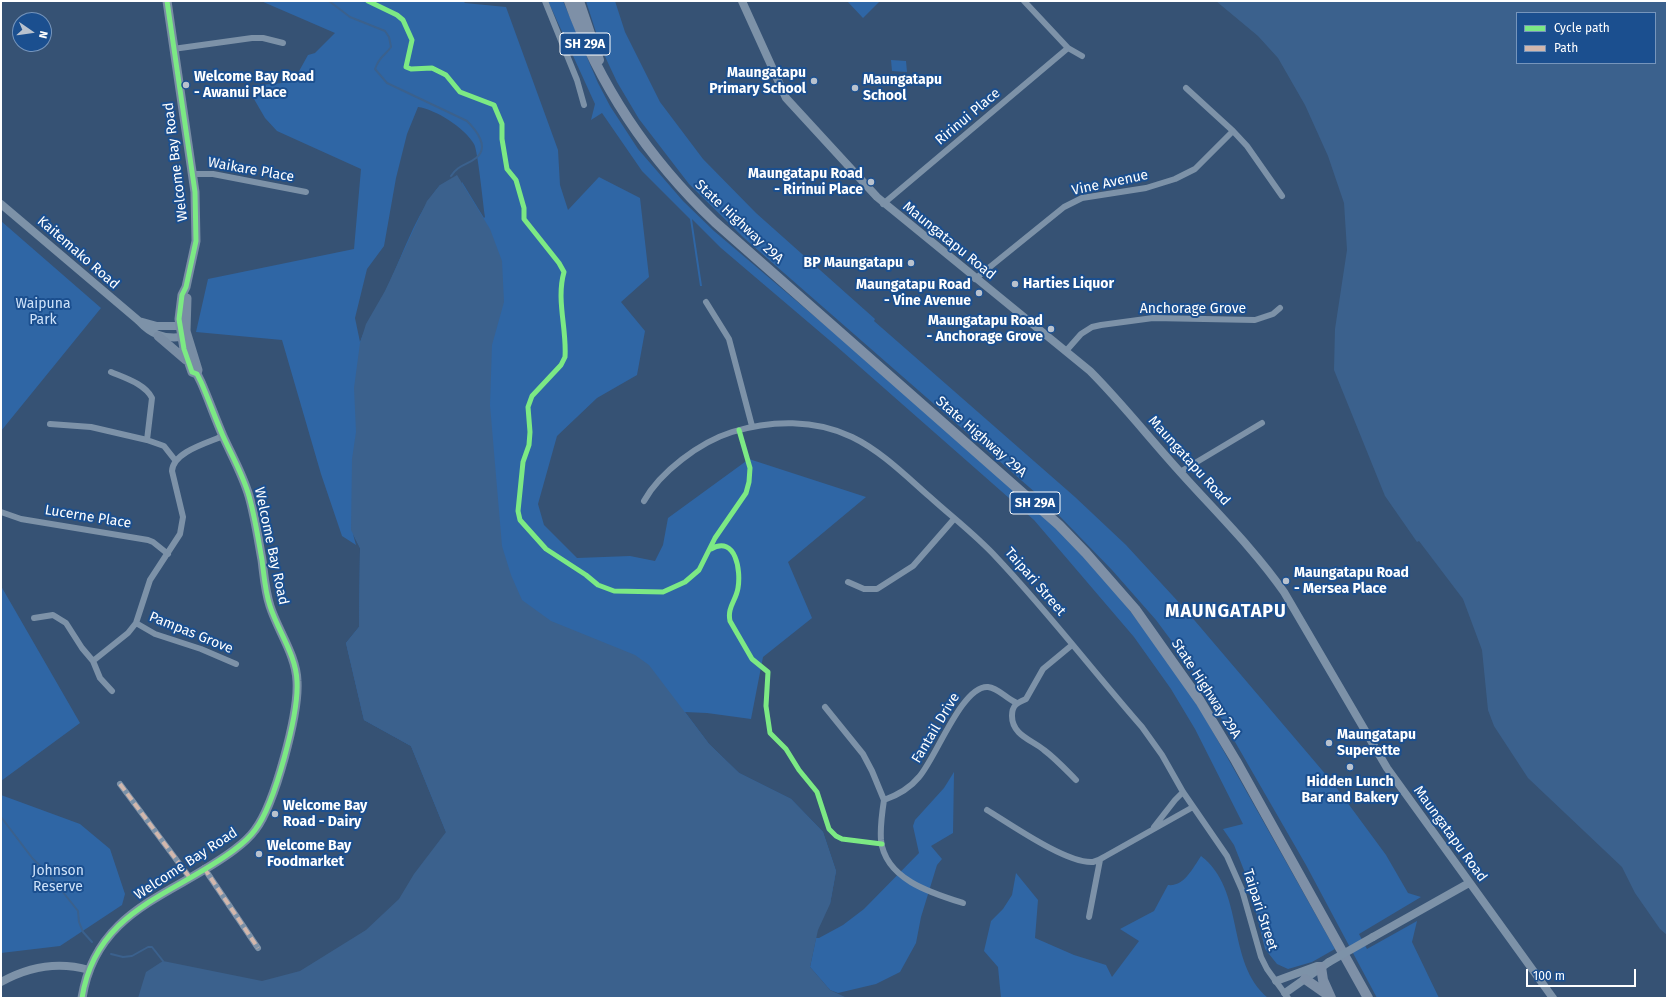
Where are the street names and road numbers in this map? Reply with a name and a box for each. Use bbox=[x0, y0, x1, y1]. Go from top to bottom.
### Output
road number: SH 29A bbox=[560, 33, 610, 55]
street label: Ririnui Place bbox=[932, 85, 1004, 149]
street label: Welcome Bay Road bbox=[160, 102, 192, 222]
street label: Waikare Place bbox=[207, 154, 295, 186]
street label: Vine Avenue bbox=[1070, 167, 1150, 199]
street label: State Highway 29A bbox=[691, 177, 787, 267]
street label: Maungatapu Road bbox=[899, 198, 999, 284]
street label: Kaitemako Road bbox=[34, 213, 122, 293]
street label: Anchorage Grove bbox=[1140, 301, 1246, 317]
street label: State Highway 29A bbox=[932, 393, 1030, 481]
street label: Maungatapu Road bbox=[1144, 413, 1234, 509]
street label: Welcome Bay Road bbox=[250, 486, 292, 606]
road number: SH 29A bbox=[1010, 492, 1060, 514]
street label: Lucerne Place bbox=[43, 502, 133, 532]
street label: Taipari Street bbox=[1001, 544, 1069, 620]
street label: Pampas Grove bbox=[146, 608, 236, 658]
street label: State Highway 29A bbox=[1168, 636, 1244, 742]
street label: Fantail Drive bbox=[908, 690, 964, 766]
street label: Maungatapu Road bbox=[1410, 783, 1490, 885]
street label: Welcome Bay Road bbox=[131, 824, 241, 904]
street label: Taipari Street bbox=[1239, 867, 1281, 953]

